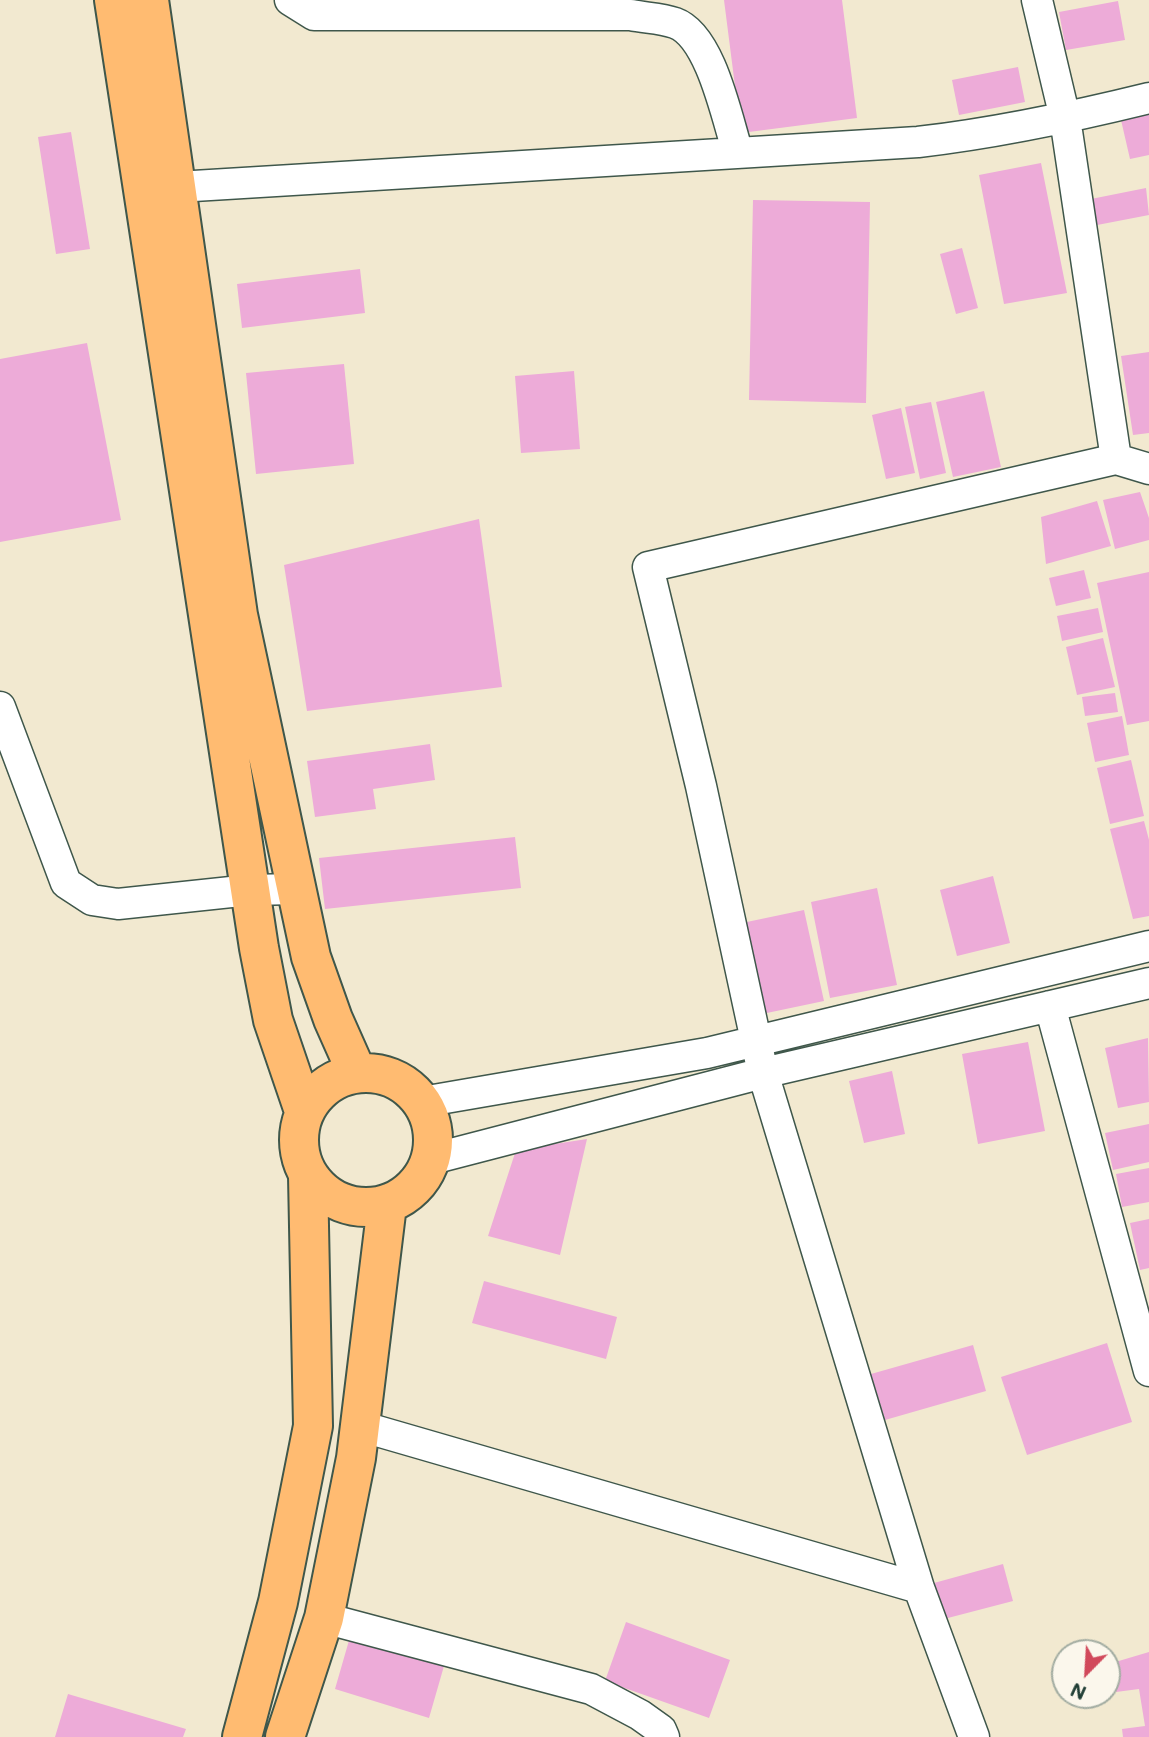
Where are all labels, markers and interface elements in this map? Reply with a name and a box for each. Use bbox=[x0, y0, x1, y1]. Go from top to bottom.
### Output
north arrow bbox=[1051, 1639, 1121, 1709]
text: N bbox=[1066, 1677, 1090, 1706]

